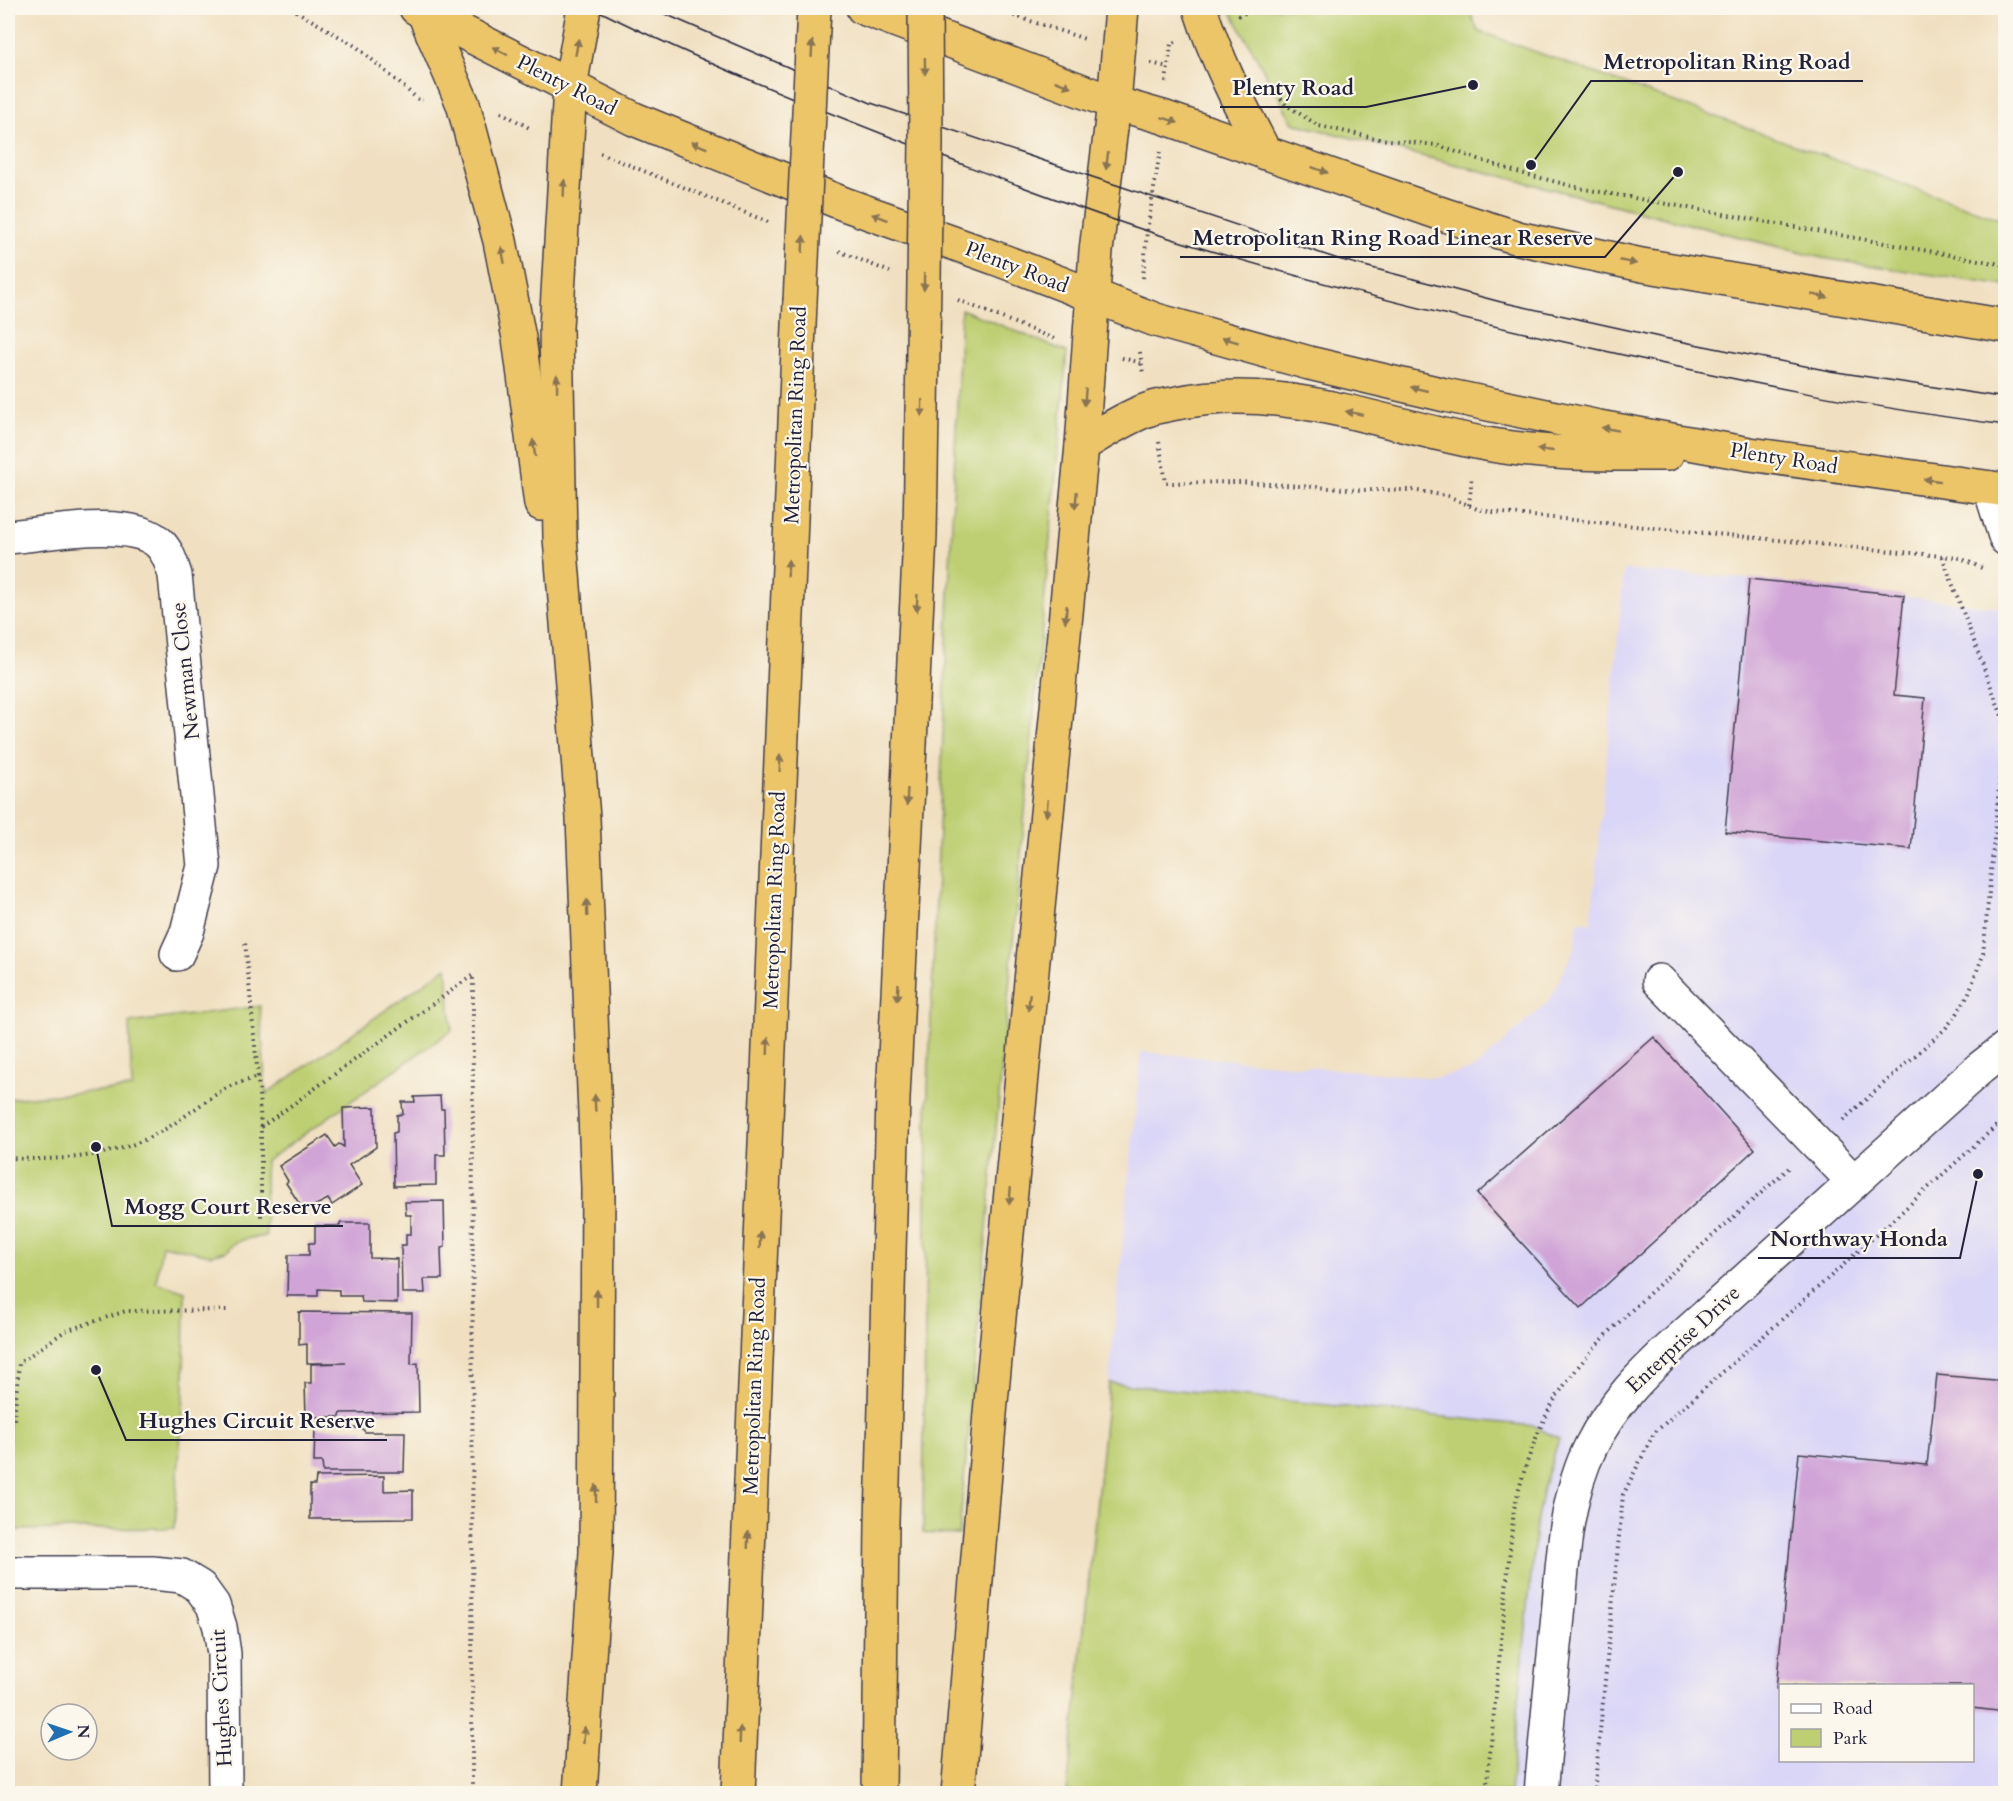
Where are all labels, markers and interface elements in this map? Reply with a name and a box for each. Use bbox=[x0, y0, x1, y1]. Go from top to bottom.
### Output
one-way arrow bbox=[573, 38, 582, 57]
one-way arrow bbox=[807, 39, 816, 58]
callout: Metropolitan Ring Road bbox=[1591, 41, 1863, 81]
one-way arrow bbox=[491, 46, 508, 56]
text: Metropolitan Ring Road bbox=[1603, 47, 1851, 77]
street label: Plenty Road bbox=[512, 48, 622, 123]
one-way arrow bbox=[921, 56, 930, 75]
callout: Plenty Road bbox=[1220, 67, 1366, 107]
text: Plenty Road bbox=[1232, 73, 1355, 103]
one-way arrow bbox=[1054, 80, 1072, 89]
one-way arrow bbox=[1161, 115, 1179, 125]
one-way arrow bbox=[690, 140, 708, 150]
one-way arrow bbox=[1102, 151, 1112, 170]
one-way arrow bbox=[1312, 166, 1330, 176]
one-way arrow bbox=[560, 178, 569, 197]
one-way arrow bbox=[871, 212, 889, 222]
callout: Metropolitan Ring Road Linear Reserve bbox=[1180, 217, 1605, 257]
text: Metropolitan Ring Road Linear Reserve bbox=[1193, 223, 1593, 253]
one-way arrow bbox=[798, 234, 807, 253]
street label: Plenty Road bbox=[961, 234, 1073, 300]
one-way arrow bbox=[498, 246, 507, 265]
one-way arrow bbox=[1618, 258, 1637, 268]
one-way arrow bbox=[919, 272, 929, 291]
one-way arrow bbox=[1810, 292, 1829, 301]
street label: Metropolitan Ring Road bbox=[777, 306, 814, 524]
one-way arrow bbox=[1221, 335, 1239, 345]
one-way arrow bbox=[552, 373, 562, 392]
one-way arrow bbox=[1410, 383, 1428, 393]
one-way arrow bbox=[1081, 388, 1090, 407]
one-way arrow bbox=[917, 398, 927, 417]
one-way arrow bbox=[1344, 408, 1363, 417]
one-way arrow bbox=[1600, 424, 1619, 433]
street label: Plenty Road bbox=[1728, 436, 1840, 481]
one-way arrow bbox=[529, 438, 538, 457]
one-way arrow bbox=[1536, 446, 1555, 455]
one-way arrow bbox=[1923, 475, 1942, 484]
one-way arrow bbox=[1071, 491, 1081, 510]
one-way arrow bbox=[784, 558, 793, 577]
one-way arrow bbox=[912, 593, 921, 612]
street label: Newman Close bbox=[164, 601, 207, 741]
one-way arrow bbox=[1061, 605, 1071, 624]
one-way arrow bbox=[775, 753, 784, 772]
one-way arrow bbox=[903, 788, 912, 807]
street label: Metropolitan Ring Road bbox=[756, 791, 793, 1009]
one-way arrow bbox=[1042, 799, 1052, 818]
one-way arrow bbox=[582, 899, 592, 918]
one-way arrow bbox=[893, 983, 902, 1002]
one-way arrow bbox=[1024, 993, 1034, 1012]
one-way arrow bbox=[763, 1036, 772, 1055]
one-way arrow bbox=[590, 1094, 599, 1113]
callout: Mogg Court Reserve bbox=[112, 1186, 343, 1226]
one-way arrow bbox=[1005, 1187, 1015, 1206]
text: Mogg Court Reserve bbox=[124, 1192, 332, 1222]
callout: Northway Honda bbox=[1758, 1218, 1960, 1258]
text: Northway Honda bbox=[1770, 1224, 1948, 1254]
one-way arrow bbox=[755, 1231, 765, 1250]
street label: Metropolitan Ring Road bbox=[736, 1277, 773, 1495]
street label: Enterprise Drive bbox=[1620, 1279, 1747, 1400]
one-way arrow bbox=[592, 1289, 602, 1308]
callout: Hughes Circuit Reserve bbox=[126, 1400, 387, 1440]
text: Hughes Circuit Reserve bbox=[139, 1406, 375, 1436]
one-way arrow bbox=[591, 1484, 601, 1503]
one-way arrow bbox=[743, 1531, 752, 1550]
street label: Hughes Circuit bbox=[203, 1628, 240, 1768]
legend bbox=[1779, 1684, 1974, 1762]
text: Road bbox=[1833, 1696, 1873, 1721]
north arrow bbox=[39, 1702, 99, 1762]
text: N bbox=[72, 1724, 94, 1739]
one-way arrow bbox=[579, 1726, 588, 1745]
one-way arrow bbox=[735, 1726, 744, 1745]
text: Park bbox=[1833, 1726, 1868, 1751]

